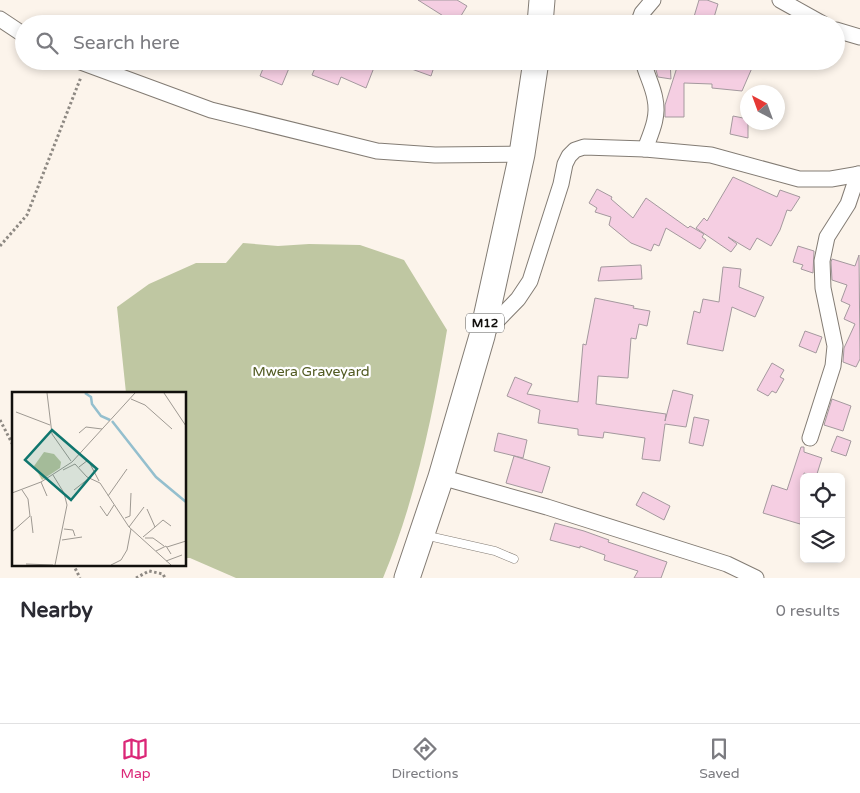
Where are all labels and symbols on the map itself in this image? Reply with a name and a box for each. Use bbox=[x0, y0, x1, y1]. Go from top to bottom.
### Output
north arrow bbox=[740, 85, 785, 130]
road number: M12 bbox=[466, 314, 504, 332]
park label: Mwera Graveyard bbox=[252, 363, 370, 380]
inset map bbox=[12, 392, 186, 566]

